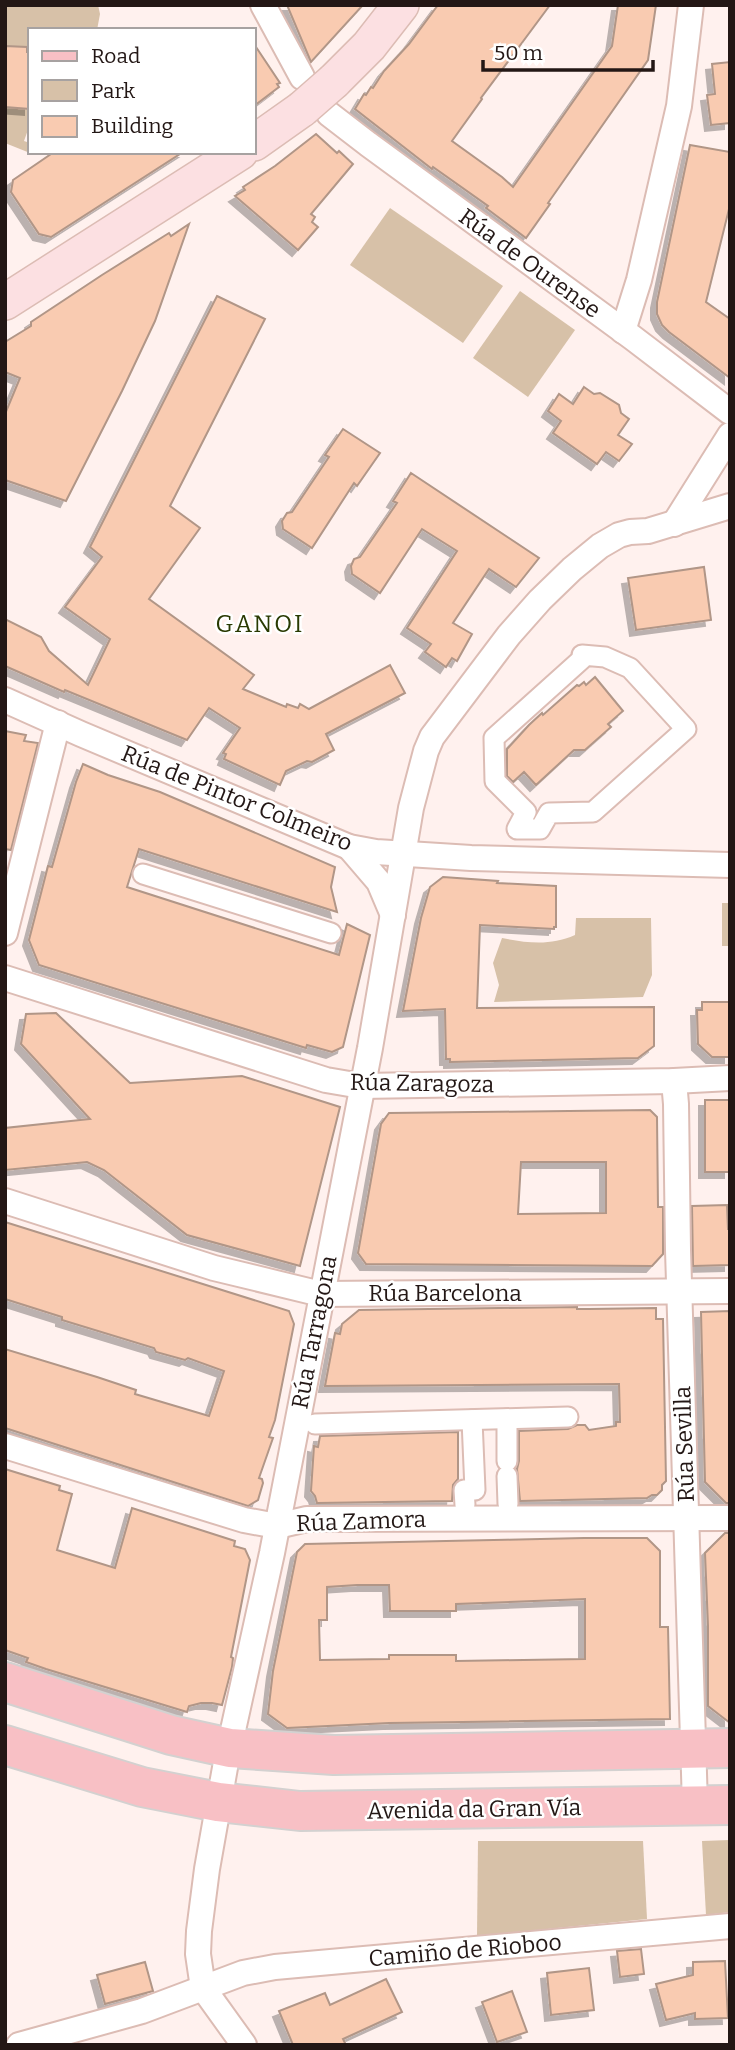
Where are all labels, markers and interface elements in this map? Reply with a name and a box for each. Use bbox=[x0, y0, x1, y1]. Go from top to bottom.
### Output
legend bbox=[28, 28, 256, 154]
scale bar bbox=[483, 28, 653, 72]
text: 50 m bbox=[494, 40, 543, 66]
text: Road bbox=[91, 43, 140, 69]
text: Park bbox=[91, 78, 135, 104]
text: Building bbox=[91, 113, 174, 139]
street label: Rúa de Ourense bbox=[454, 202, 606, 324]
district label: GANOI bbox=[215, 610, 305, 638]
street label: Rúa de Pintor Colmeiro bbox=[118, 739, 356, 857]
street label: Rúa Zaragoza bbox=[350, 1068, 495, 1098]
street label: Rúa Tarragona bbox=[285, 1252, 343, 1411]
street label: Rúa Barcelona bbox=[368, 1279, 522, 1307]
street label: Rúa Sevilla bbox=[668, 1385, 700, 1503]
street label: Rúa Zamora bbox=[295, 1505, 427, 1537]
street label: Avenida da Gran Vía bbox=[367, 1793, 582, 1825]
street label: Camiño de Rioboo bbox=[367, 1928, 563, 1972]

